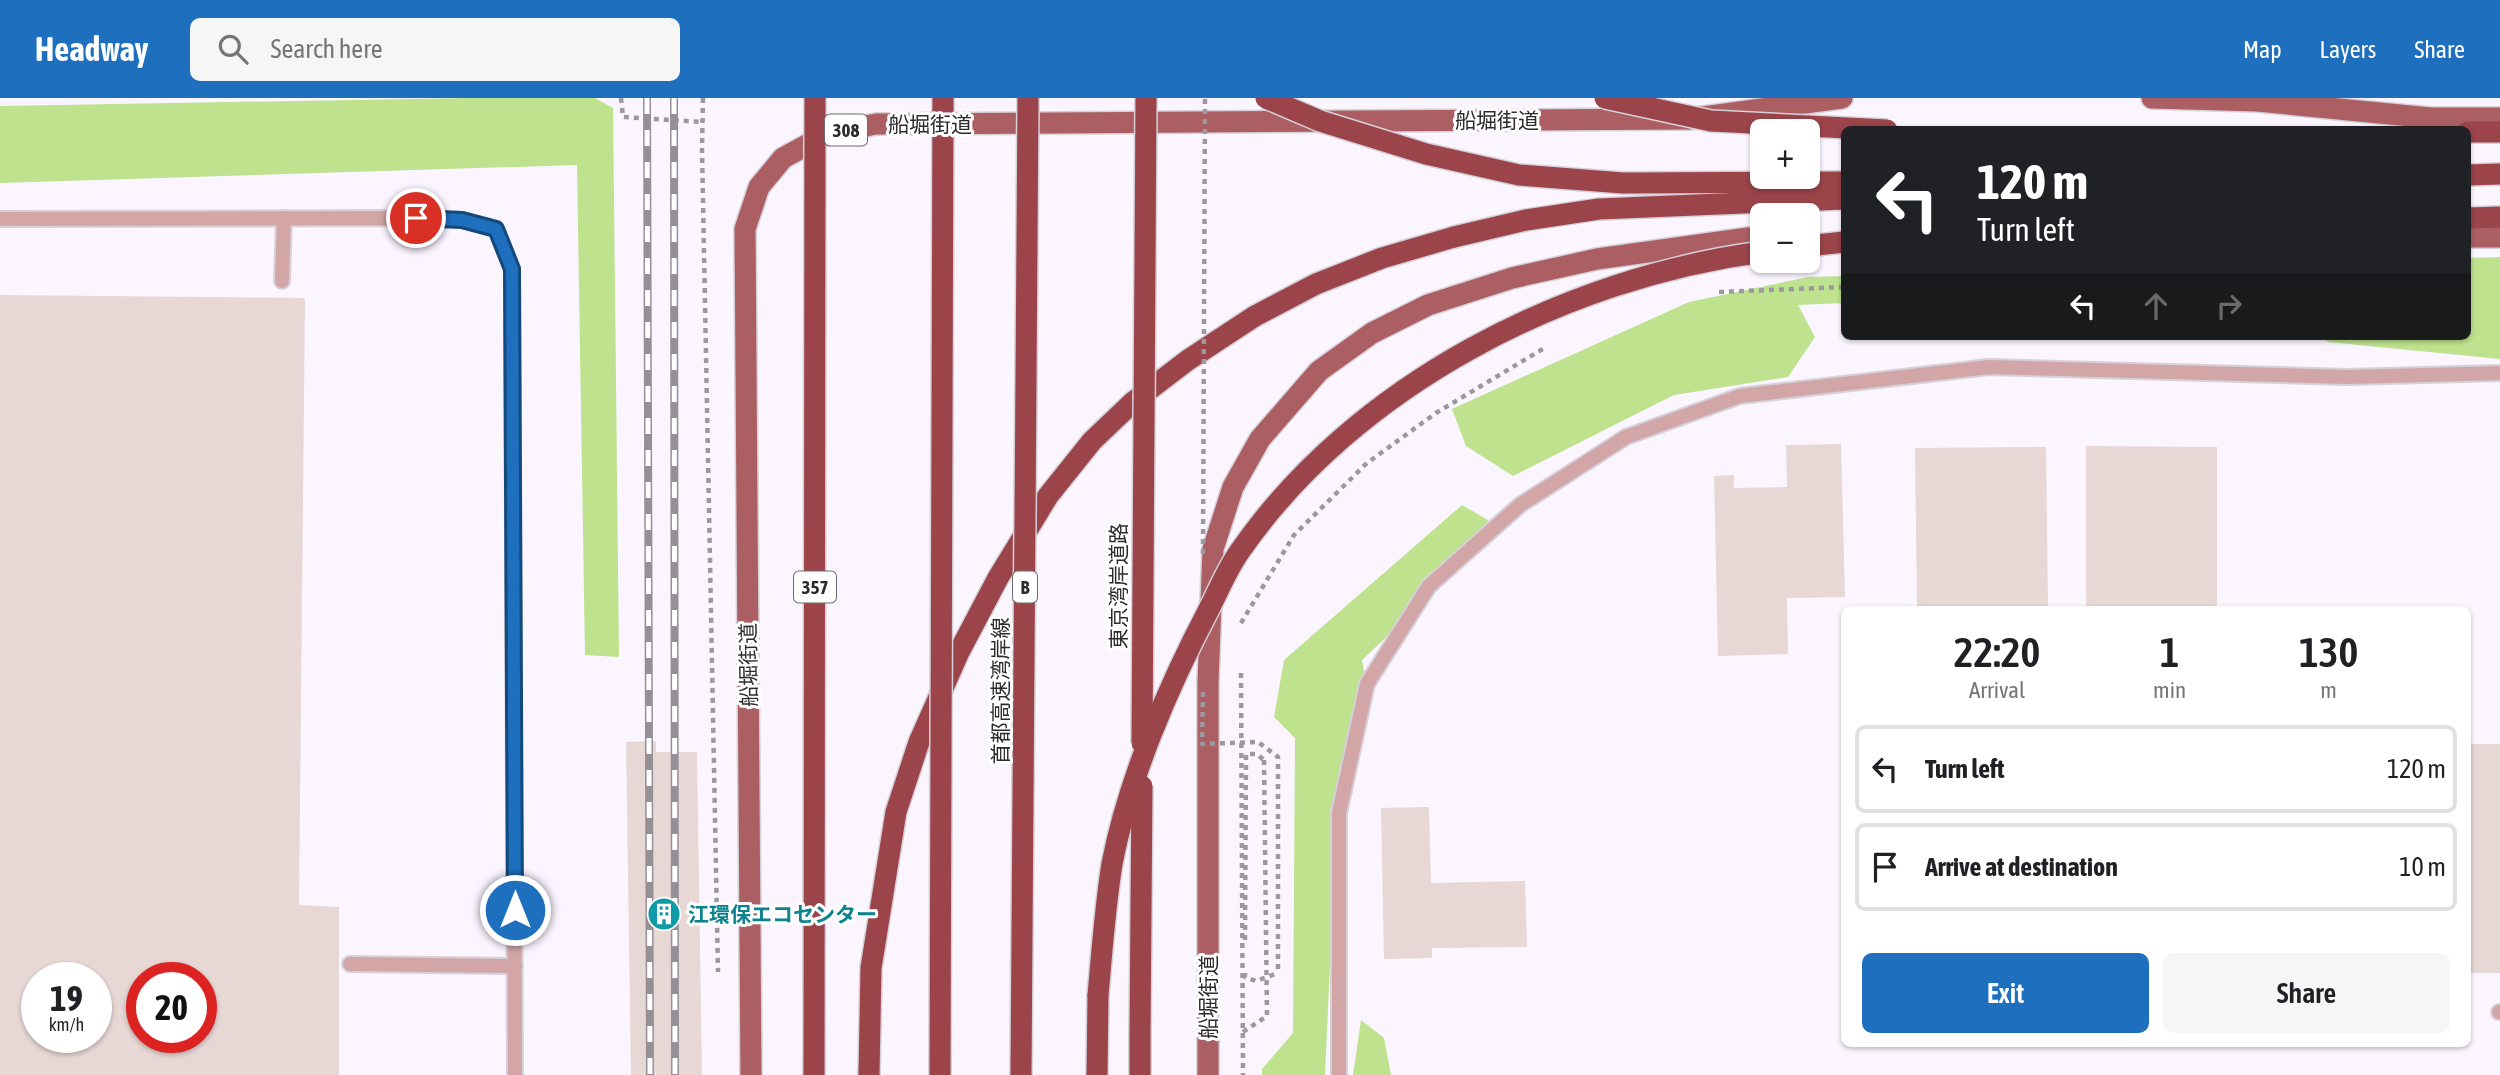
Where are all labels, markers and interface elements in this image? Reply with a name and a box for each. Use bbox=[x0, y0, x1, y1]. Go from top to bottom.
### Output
search box bbox=[190, 18, 680, 81]
text: Headway bbox=[35, 30, 148, 68]
icon: search bbox=[214, 30, 252, 68]
text: Search here bbox=[270, 34, 383, 64]
text: Map bbox=[2243, 36, 2282, 63]
text: Layers bbox=[2320, 36, 2376, 63]
text: Share bbox=[2414, 36, 2465, 63]
street label: 船堀街道 bbox=[1455, 108, 1539, 132]
street label: 船堀街道 bbox=[888, 112, 972, 136]
road number: 308 bbox=[825, 114, 867, 146]
map controls bbox=[1750, 119, 1820, 273]
button: + bbox=[1750, 119, 1820, 189]
text: 120 m bbox=[1977, 153, 2088, 209]
icon: left bbox=[1862, 154, 1953, 245]
pin bbox=[386, 188, 446, 248]
icon: arrive bbox=[397, 199, 435, 237]
button: − bbox=[1750, 203, 1820, 273]
text: Turn left bbox=[1977, 211, 2075, 248]
icon: left bbox=[2064, 287, 2102, 325]
icon: ahead bbox=[2137, 287, 2175, 325]
icon: right bbox=[2210, 287, 2248, 325]
street label: 東京湾岸道路 bbox=[1106, 523, 1130, 649]
road number: 357 bbox=[794, 572, 836, 602]
road number: B bbox=[1013, 572, 1037, 602]
street label: 首都高速湾岸線 bbox=[988, 618, 1012, 765]
street label: 船堀街道 bbox=[735, 623, 761, 707]
text: 22:20 bbox=[1954, 628, 2040, 676]
text: 1 bbox=[2160, 628, 2179, 676]
text: 130 bbox=[2299, 628, 2358, 676]
text: Arrival bbox=[1969, 677, 2025, 703]
text: min bbox=[2153, 677, 2186, 703]
text: m bbox=[2320, 677, 2337, 703]
icon: left bbox=[1866, 750, 1904, 788]
text: Turn left bbox=[1925, 754, 2005, 784]
text: 120 m bbox=[2387, 754, 2446, 784]
icon: arrive bbox=[1866, 848, 1904, 886]
text: Arrive at destination bbox=[1925, 852, 2118, 882]
text: 10 m bbox=[2399, 852, 2446, 882]
position arrow bbox=[478, 873, 552, 947]
building icon: 江環保エコセンター bbox=[645, 895, 683, 933]
place label: 江環保エコセンター bbox=[688, 902, 877, 926]
button: Exit bbox=[1862, 953, 2149, 1033]
button: Share bbox=[2163, 953, 2450, 1033]
street label: 船堀街道 bbox=[1196, 955, 1220, 1039]
speed limit sign: 20 bbox=[126, 962, 217, 1053]
text: 19 bbox=[50, 978, 83, 1018]
text: km/h bbox=[49, 1014, 84, 1035]

